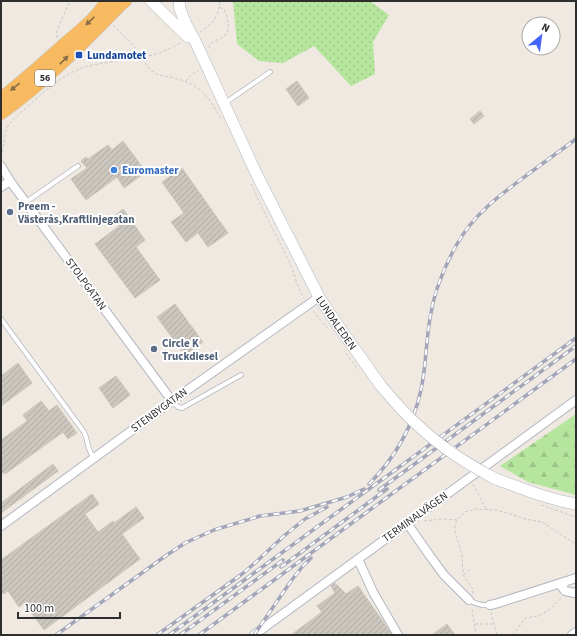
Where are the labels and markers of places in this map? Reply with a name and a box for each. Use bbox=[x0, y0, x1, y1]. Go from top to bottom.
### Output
place label: Lundamotet bbox=[87, 48, 147, 63]
marker: Lundamotet bbox=[74, 50, 84, 60]
place label: Euromaster bbox=[122, 163, 179, 178]
marker: Euromaster bbox=[109, 165, 119, 175]
place label: Preem - Västerås,Kraftlinjegatan bbox=[17, 199, 135, 227]
marker: Preem - Västerås,Kraftlinjegatan bbox=[5, 207, 15, 217]
place label: Circle K Truckdiesel bbox=[162, 336, 219, 364]
marker: Circle K Truckdiesel bbox=[149, 344, 159, 354]

